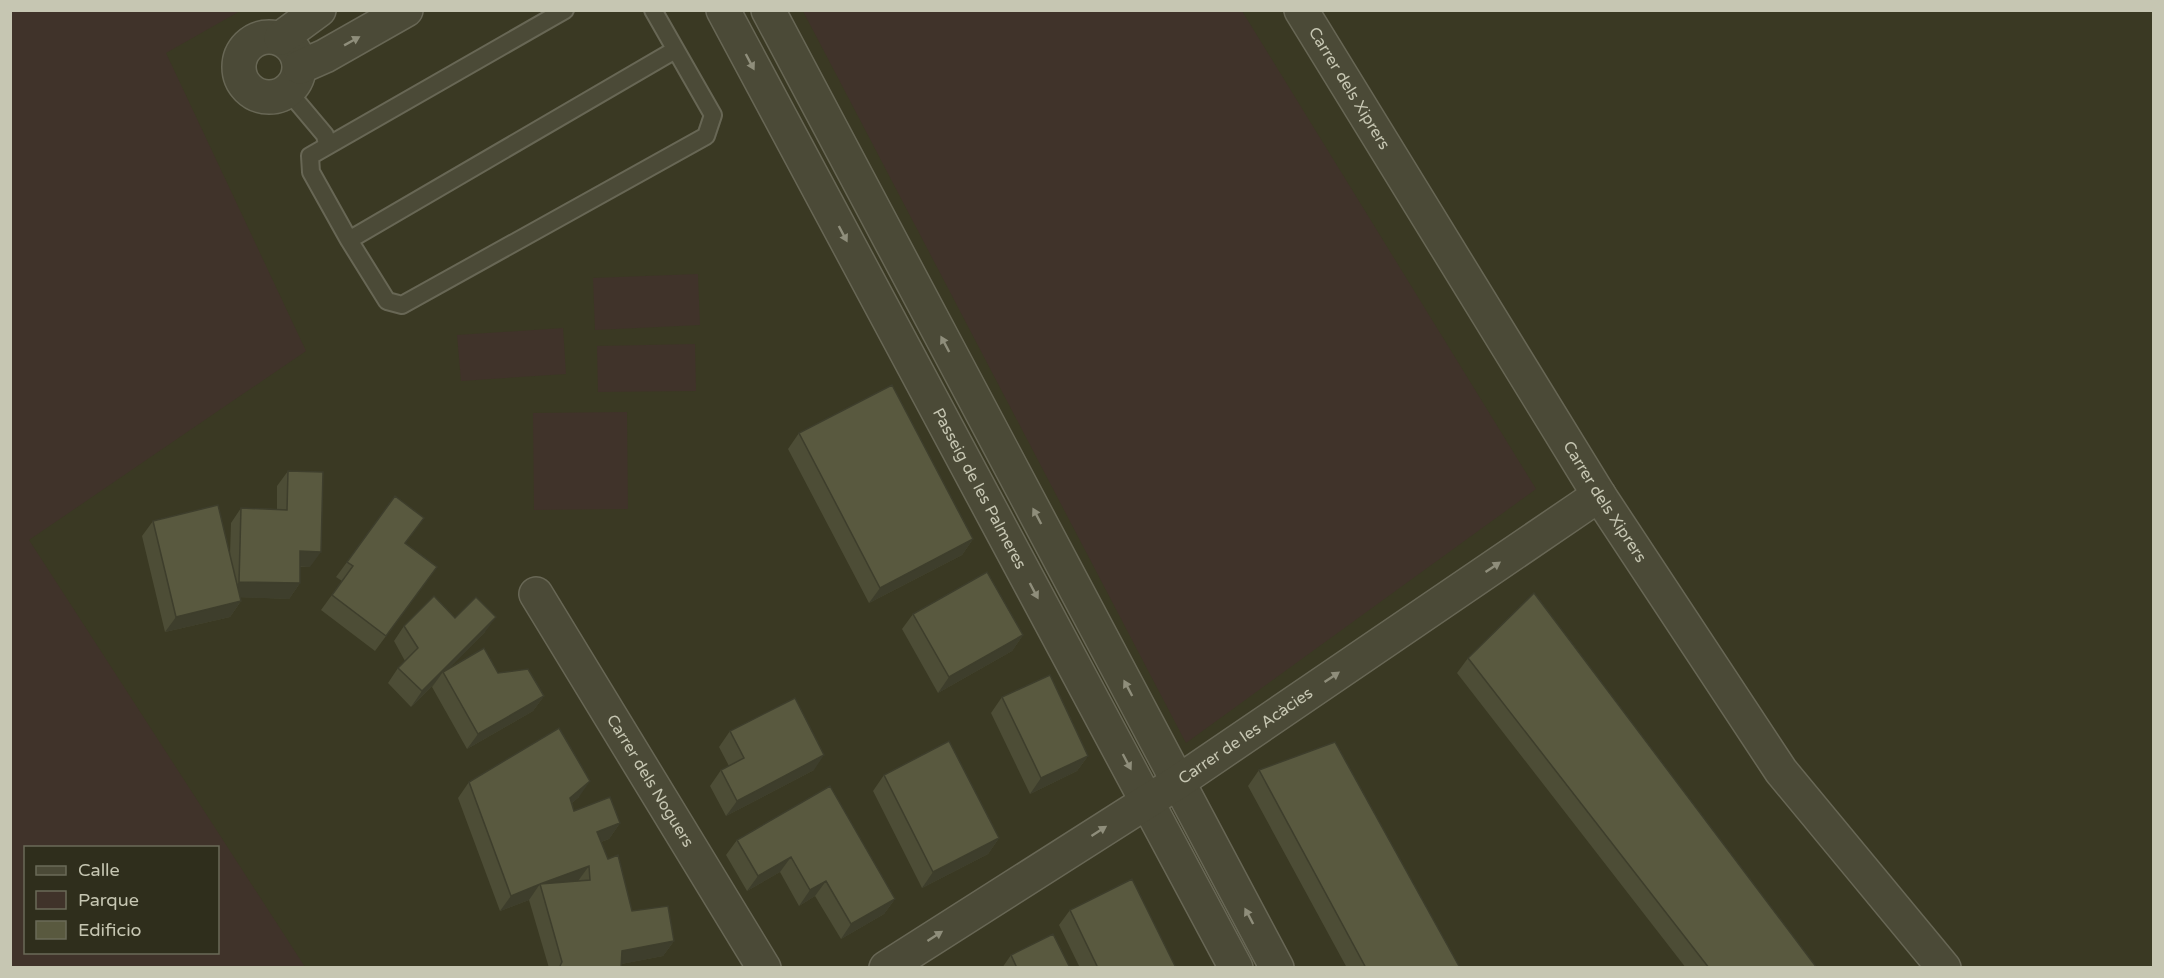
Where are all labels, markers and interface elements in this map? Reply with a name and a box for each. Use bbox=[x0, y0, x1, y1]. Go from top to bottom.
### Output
street label: Carrer dels Xiprers bbox=[1304, 23, 1394, 153]
one-way arrow bbox=[344, 35, 360, 46]
one-way arrow bbox=[745, 54, 755, 71]
one-way arrow bbox=[838, 226, 848, 243]
one-way arrow bbox=[940, 335, 950, 352]
street label: Passeig de les Palmeres bbox=[928, 405, 1031, 573]
street label: Carrer dels Xiprers bbox=[1558, 438, 1651, 566]
one-way arrow bbox=[1032, 507, 1042, 524]
one-way arrow bbox=[1485, 562, 1501, 573]
one-way arrow bbox=[1029, 582, 1039, 599]
one-way arrow bbox=[1324, 672, 1340, 683]
one-way arrow bbox=[1123, 679, 1133, 696]
street label: Carrer de les Acàcies bbox=[1175, 683, 1317, 789]
street label: Carrer dels Noguers bbox=[602, 711, 698, 851]
one-way arrow bbox=[1122, 754, 1132, 771]
one-way arrow bbox=[1091, 826, 1107, 837]
legend bbox=[24, 846, 219, 954]
text: Calle bbox=[78, 859, 120, 881]
text: Parque bbox=[78, 889, 139, 911]
one-way arrow bbox=[1245, 907, 1255, 925]
text: Edificio bbox=[78, 919, 142, 941]
one-way arrow bbox=[927, 931, 943, 942]

